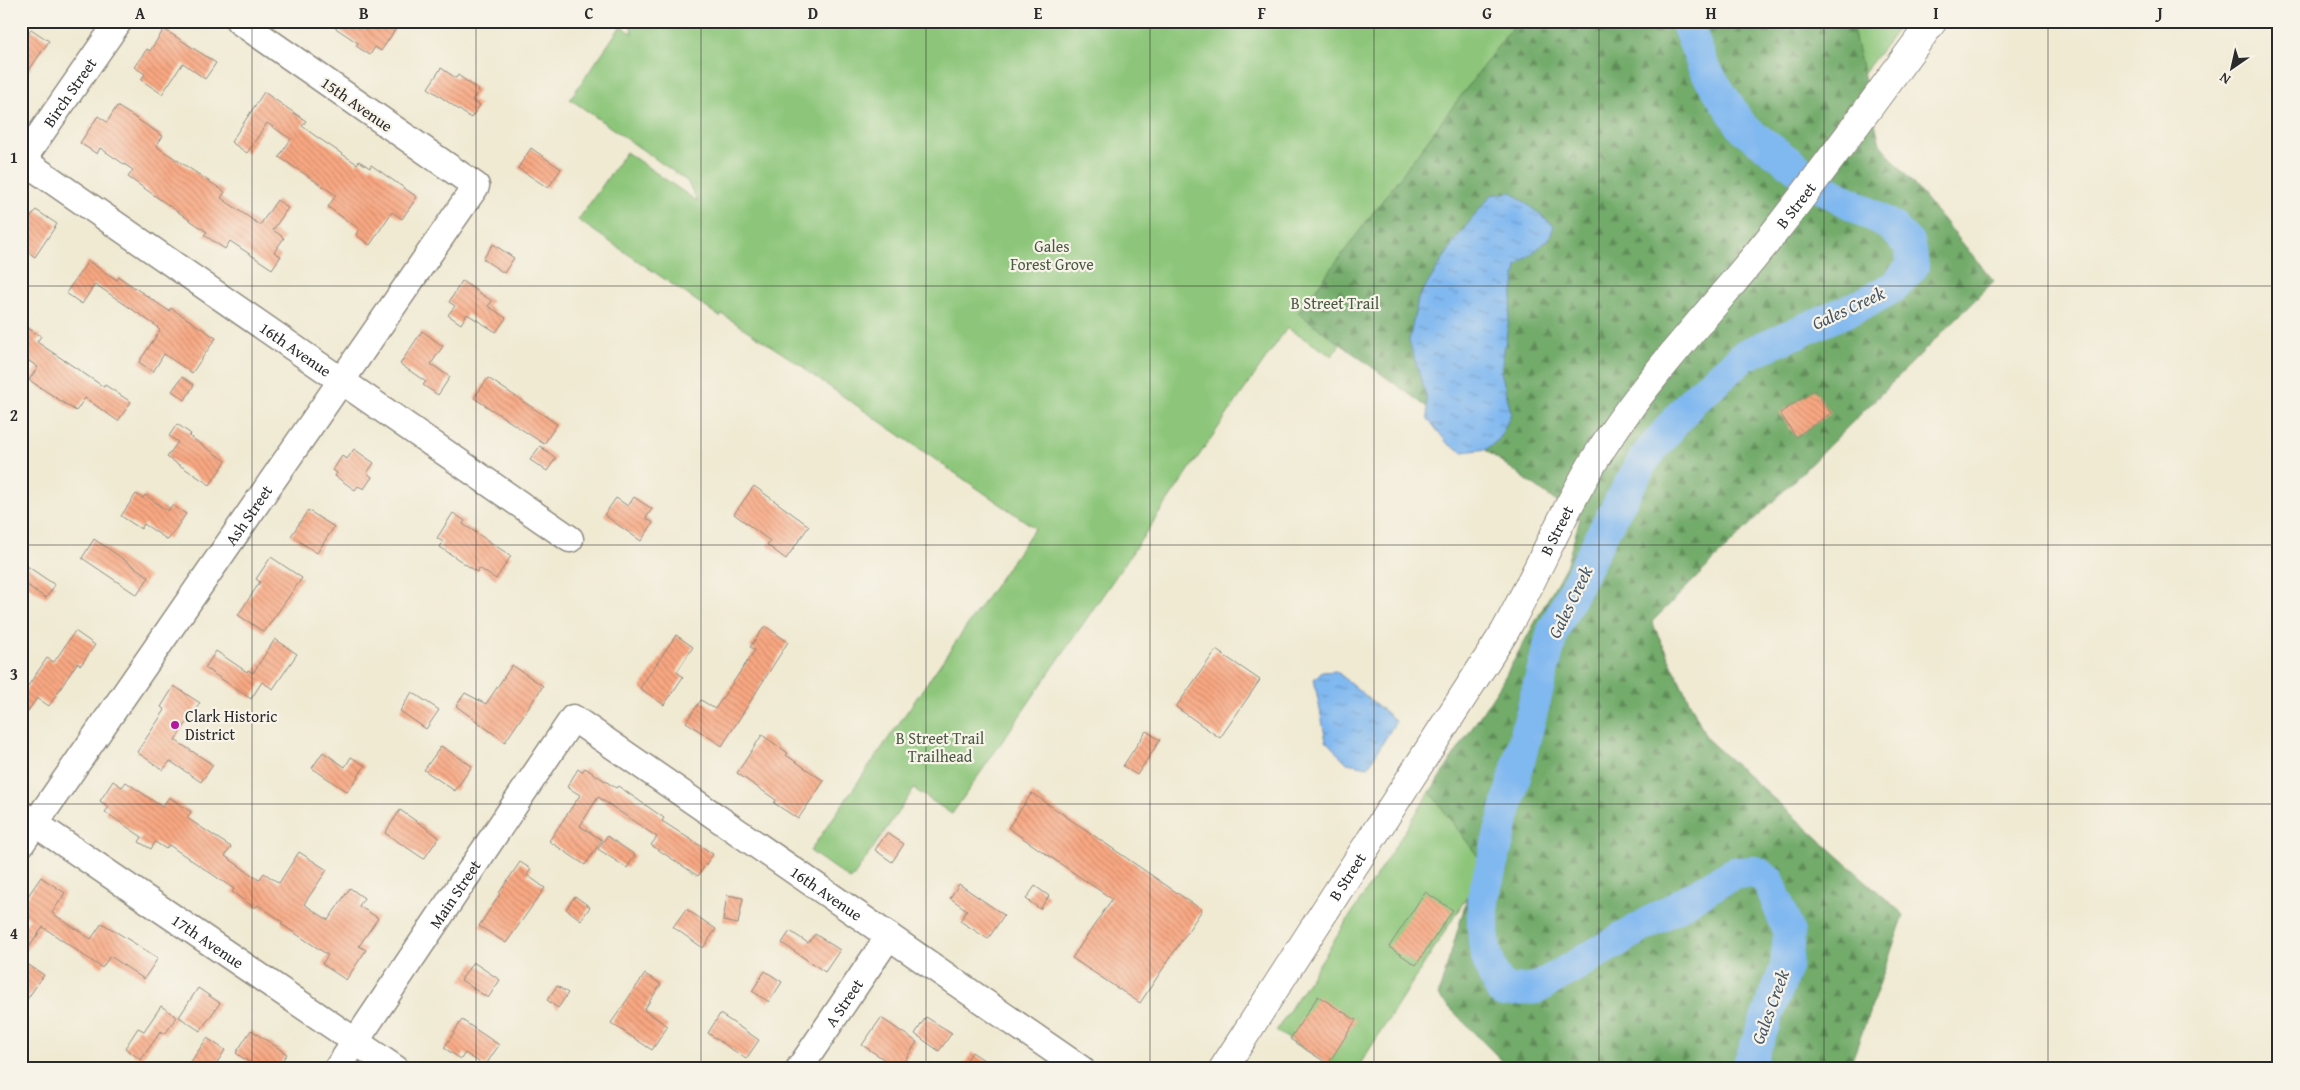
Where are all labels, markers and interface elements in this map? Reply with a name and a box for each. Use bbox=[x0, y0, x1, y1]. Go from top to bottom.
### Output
text: A bbox=[135, 1, 146, 25]
text: B bbox=[359, 1, 369, 25]
text: C bbox=[584, 1, 594, 25]
text: D bbox=[808, 1, 818, 25]
text: E bbox=[1034, 1, 1043, 25]
text: F bbox=[1258, 1, 1266, 25]
text: G bbox=[1482, 1, 1492, 25]
text: H bbox=[1705, 1, 1717, 25]
text: I bbox=[1933, 1, 1939, 25]
text: J bbox=[2154, 1, 2163, 25]
north arrow bbox=[2208, 42, 2258, 92]
street label: Birch Street bbox=[37, 52, 102, 132]
text: N bbox=[2215, 68, 2234, 90]
street label: 15th Avenue bbox=[316, 70, 398, 138]
text: 1 bbox=[10, 145, 18, 169]
street label: B Street bbox=[1770, 176, 1822, 233]
park label: Gales Forest Grove bbox=[1010, 234, 1094, 276]
water label: Gales Creek bbox=[1807, 279, 1890, 337]
park label: B Street Trail bbox=[1291, 291, 1380, 315]
street label: 16th Avenue bbox=[255, 316, 336, 383]
text: 2 bbox=[10, 403, 18, 427]
street label: Ash Street bbox=[219, 479, 278, 550]
street label: B Street bbox=[1534, 501, 1579, 559]
water label: Gales Creek bbox=[1541, 561, 1599, 643]
text: 3 bbox=[10, 662, 18, 686]
place label: Clark Historic District bbox=[185, 704, 277, 746]
marker: Clark Historic District bbox=[169, 719, 181, 731]
park label: B Street Trail Trailhead bbox=[896, 726, 985, 768]
street label: B Street bbox=[1323, 847, 1372, 905]
street label: Main Street bbox=[423, 854, 487, 933]
street label: 16th Avenue bbox=[786, 860, 867, 927]
street label: 17th Avenue bbox=[167, 908, 249, 974]
text: 4 bbox=[10, 921, 18, 945]
water label: Gales Creek bbox=[1744, 965, 1796, 1048]
street label: A Street bbox=[819, 973, 869, 1032]

